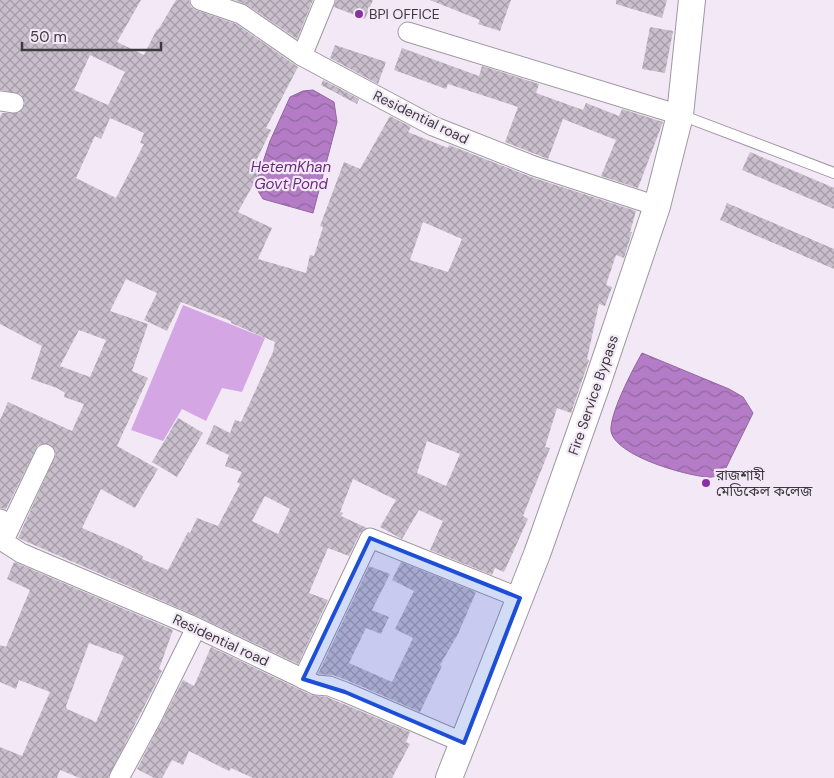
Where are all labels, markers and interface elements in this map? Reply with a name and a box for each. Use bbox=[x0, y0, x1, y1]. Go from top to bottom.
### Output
place label: BPI OFFICE bbox=[369, 5, 440, 23]
marker: BPI OFFICE bbox=[353, 8, 365, 20]
scale bar bbox=[22, 20, 161, 52]
text: 50 m bbox=[30, 27, 67, 47]
street label: Residential road bbox=[370, 86, 472, 148]
water label: HetemKhan Govt Pond bbox=[251, 157, 332, 194]
street label: Fire Service Bypass bbox=[564, 333, 622, 457]
place label: রাজশাহী মেডিকেল কলেজ bbox=[715, 466, 813, 500]
marker: রাজশাহী মেডিকেল কলেজ bbox=[700, 477, 712, 489]
street label: Residential road bbox=[170, 610, 272, 670]

